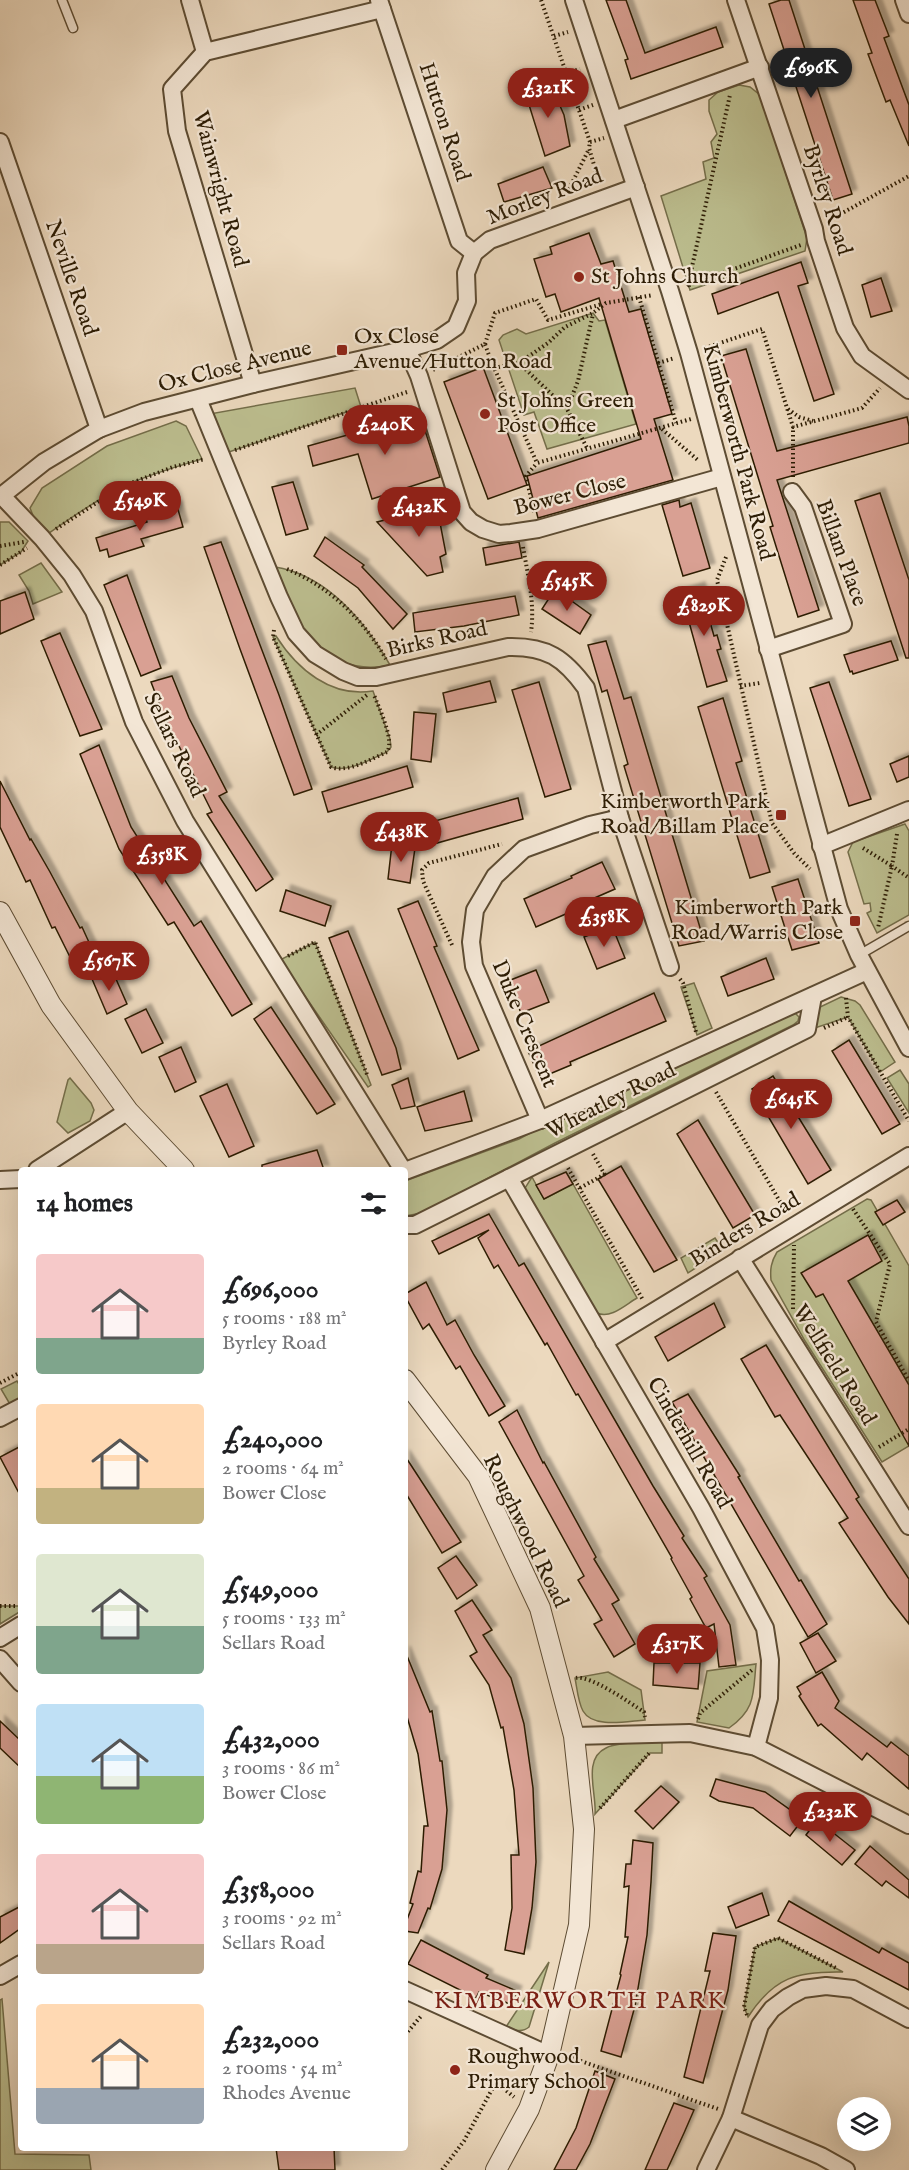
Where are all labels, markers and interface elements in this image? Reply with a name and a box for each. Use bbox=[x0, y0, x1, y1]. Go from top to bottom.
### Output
pin: £696K bbox=[769, 48, 853, 99]
text: £696K bbox=[784, 55, 838, 80]
street label: Hutton Road bbox=[412, 59, 476, 185]
pin: £321K bbox=[506, 68, 590, 119]
text: £321K bbox=[522, 75, 574, 100]
street label: Wainwright Road bbox=[186, 108, 254, 270]
street label: Byrley Road bbox=[796, 141, 858, 259]
street label: Morley Road bbox=[483, 162, 607, 232]
street label: Neville Road bbox=[38, 216, 104, 340]
place label: St Johns Church bbox=[591, 263, 739, 291]
marker: St Johns Church bbox=[572, 270, 586, 284]
place label: Ox Close Avenue/Hutton Road bbox=[353, 323, 552, 376]
street label: Ox Close Avenue bbox=[155, 334, 315, 400]
street label: Kimberworth Park Road bbox=[696, 341, 780, 564]
marker: Ox Close Avenue/Hutton Road bbox=[335, 343, 349, 357]
place label: St Johns Green Post Office bbox=[497, 387, 635, 440]
pin: £240K bbox=[343, 405, 427, 456]
marker: St Johns Green Post Office bbox=[478, 407, 492, 421]
text: £240K bbox=[356, 412, 414, 437]
street label: Bower Close bbox=[511, 468, 629, 522]
pin: £549K bbox=[98, 481, 182, 532]
pin: £432K bbox=[377, 487, 461, 538]
text: £549K bbox=[113, 488, 167, 513]
text: £432K bbox=[392, 494, 446, 519]
street label: Billam Place bbox=[809, 496, 873, 610]
pin: £545K bbox=[525, 561, 609, 612]
text: £545K bbox=[541, 568, 593, 593]
pin: £829K bbox=[662, 586, 746, 637]
text: £829K bbox=[677, 593, 731, 618]
street label: Birks Road bbox=[384, 615, 490, 665]
street label: Sellars Road bbox=[137, 688, 212, 802]
place label: Kimberworth Park Road/Billam Place bbox=[600, 788, 769, 841]
marker: Kimberworth Park Road/Billam Place bbox=[774, 808, 788, 822]
pin: £438K bbox=[359, 812, 443, 863]
text: £438K bbox=[374, 819, 428, 844]
pin: £358K bbox=[120, 835, 204, 886]
text: £358K bbox=[137, 842, 187, 867]
place label: Kimberworth Park Road/Warris Close bbox=[671, 894, 843, 947]
pin: £358K bbox=[562, 897, 646, 948]
text: £358K bbox=[579, 904, 629, 929]
marker: Kimberworth Park Road/Warris Close bbox=[848, 914, 862, 928]
pin: £567K bbox=[67, 941, 151, 992]
text: £567K bbox=[82, 948, 136, 973]
street label: Duke Crescent bbox=[485, 956, 564, 1092]
street label: Wheatley Road bbox=[541, 1056, 681, 1146]
pin: £645K bbox=[749, 1079, 833, 1130]
text: £645K bbox=[764, 1086, 818, 1111]
street label: Binders Road bbox=[684, 1186, 806, 1274]
text: 14 homes bbox=[36, 1187, 133, 1220]
icon: filters bbox=[357, 1187, 390, 1220]
text: £696,000 bbox=[222, 1273, 319, 1306]
icon: home bbox=[84, 1278, 156, 1350]
street label: Wellfield Road bbox=[786, 1299, 882, 1431]
text: 5 rooms · 188 m² bbox=[222, 1306, 347, 1331]
text: Byrley Road bbox=[222, 1331, 326, 1356]
street label: Cinderhill Road bbox=[640, 1372, 738, 1514]
text: £240,000 bbox=[222, 1423, 323, 1456]
icon: home bbox=[84, 1428, 156, 1500]
street label: Roughwood Road bbox=[476, 1450, 574, 1613]
text: 2 rooms · 64 m² bbox=[222, 1456, 344, 1481]
text: Bower Close bbox=[222, 1481, 326, 1506]
text: £549,000 bbox=[222, 1573, 319, 1606]
icon: home bbox=[84, 1578, 156, 1650]
text: 5 rooms · 133 m² bbox=[222, 1606, 346, 1631]
pin: £317K bbox=[635, 1624, 719, 1675]
text: Sellars Road bbox=[222, 1631, 325, 1656]
text: £317K bbox=[651, 1631, 703, 1656]
text: £432,000 bbox=[222, 1723, 320, 1756]
icon: home bbox=[84, 1728, 156, 1800]
text: 3 rooms · 86 m² bbox=[222, 1756, 340, 1781]
text: Bower Close bbox=[222, 1781, 326, 1806]
pin: £232K bbox=[788, 1792, 872, 1843]
text: £232K bbox=[803, 1799, 857, 1824]
text: £358,000 bbox=[222, 1873, 315, 1906]
icon: home bbox=[84, 1878, 156, 1950]
text: 3 rooms · 92 m² bbox=[222, 1906, 342, 1931]
text: Sellars Road bbox=[222, 1931, 325, 1956]
district label: KIMBERWORTH PARK bbox=[434, 1986, 726, 2017]
text: £232,000 bbox=[222, 2023, 319, 2056]
icon: home bbox=[84, 2028, 156, 2100]
place label: Roughwood Primary School bbox=[467, 2043, 606, 2096]
text: 2 rooms · 54 m² bbox=[222, 2056, 343, 2081]
marker: Roughwood Primary School bbox=[448, 2063, 462, 2077]
text: Rhodes Avenue bbox=[222, 2081, 351, 2106]
map controls bbox=[837, 2097, 891, 2151]
button: layers bbox=[837, 2097, 891, 2151]

